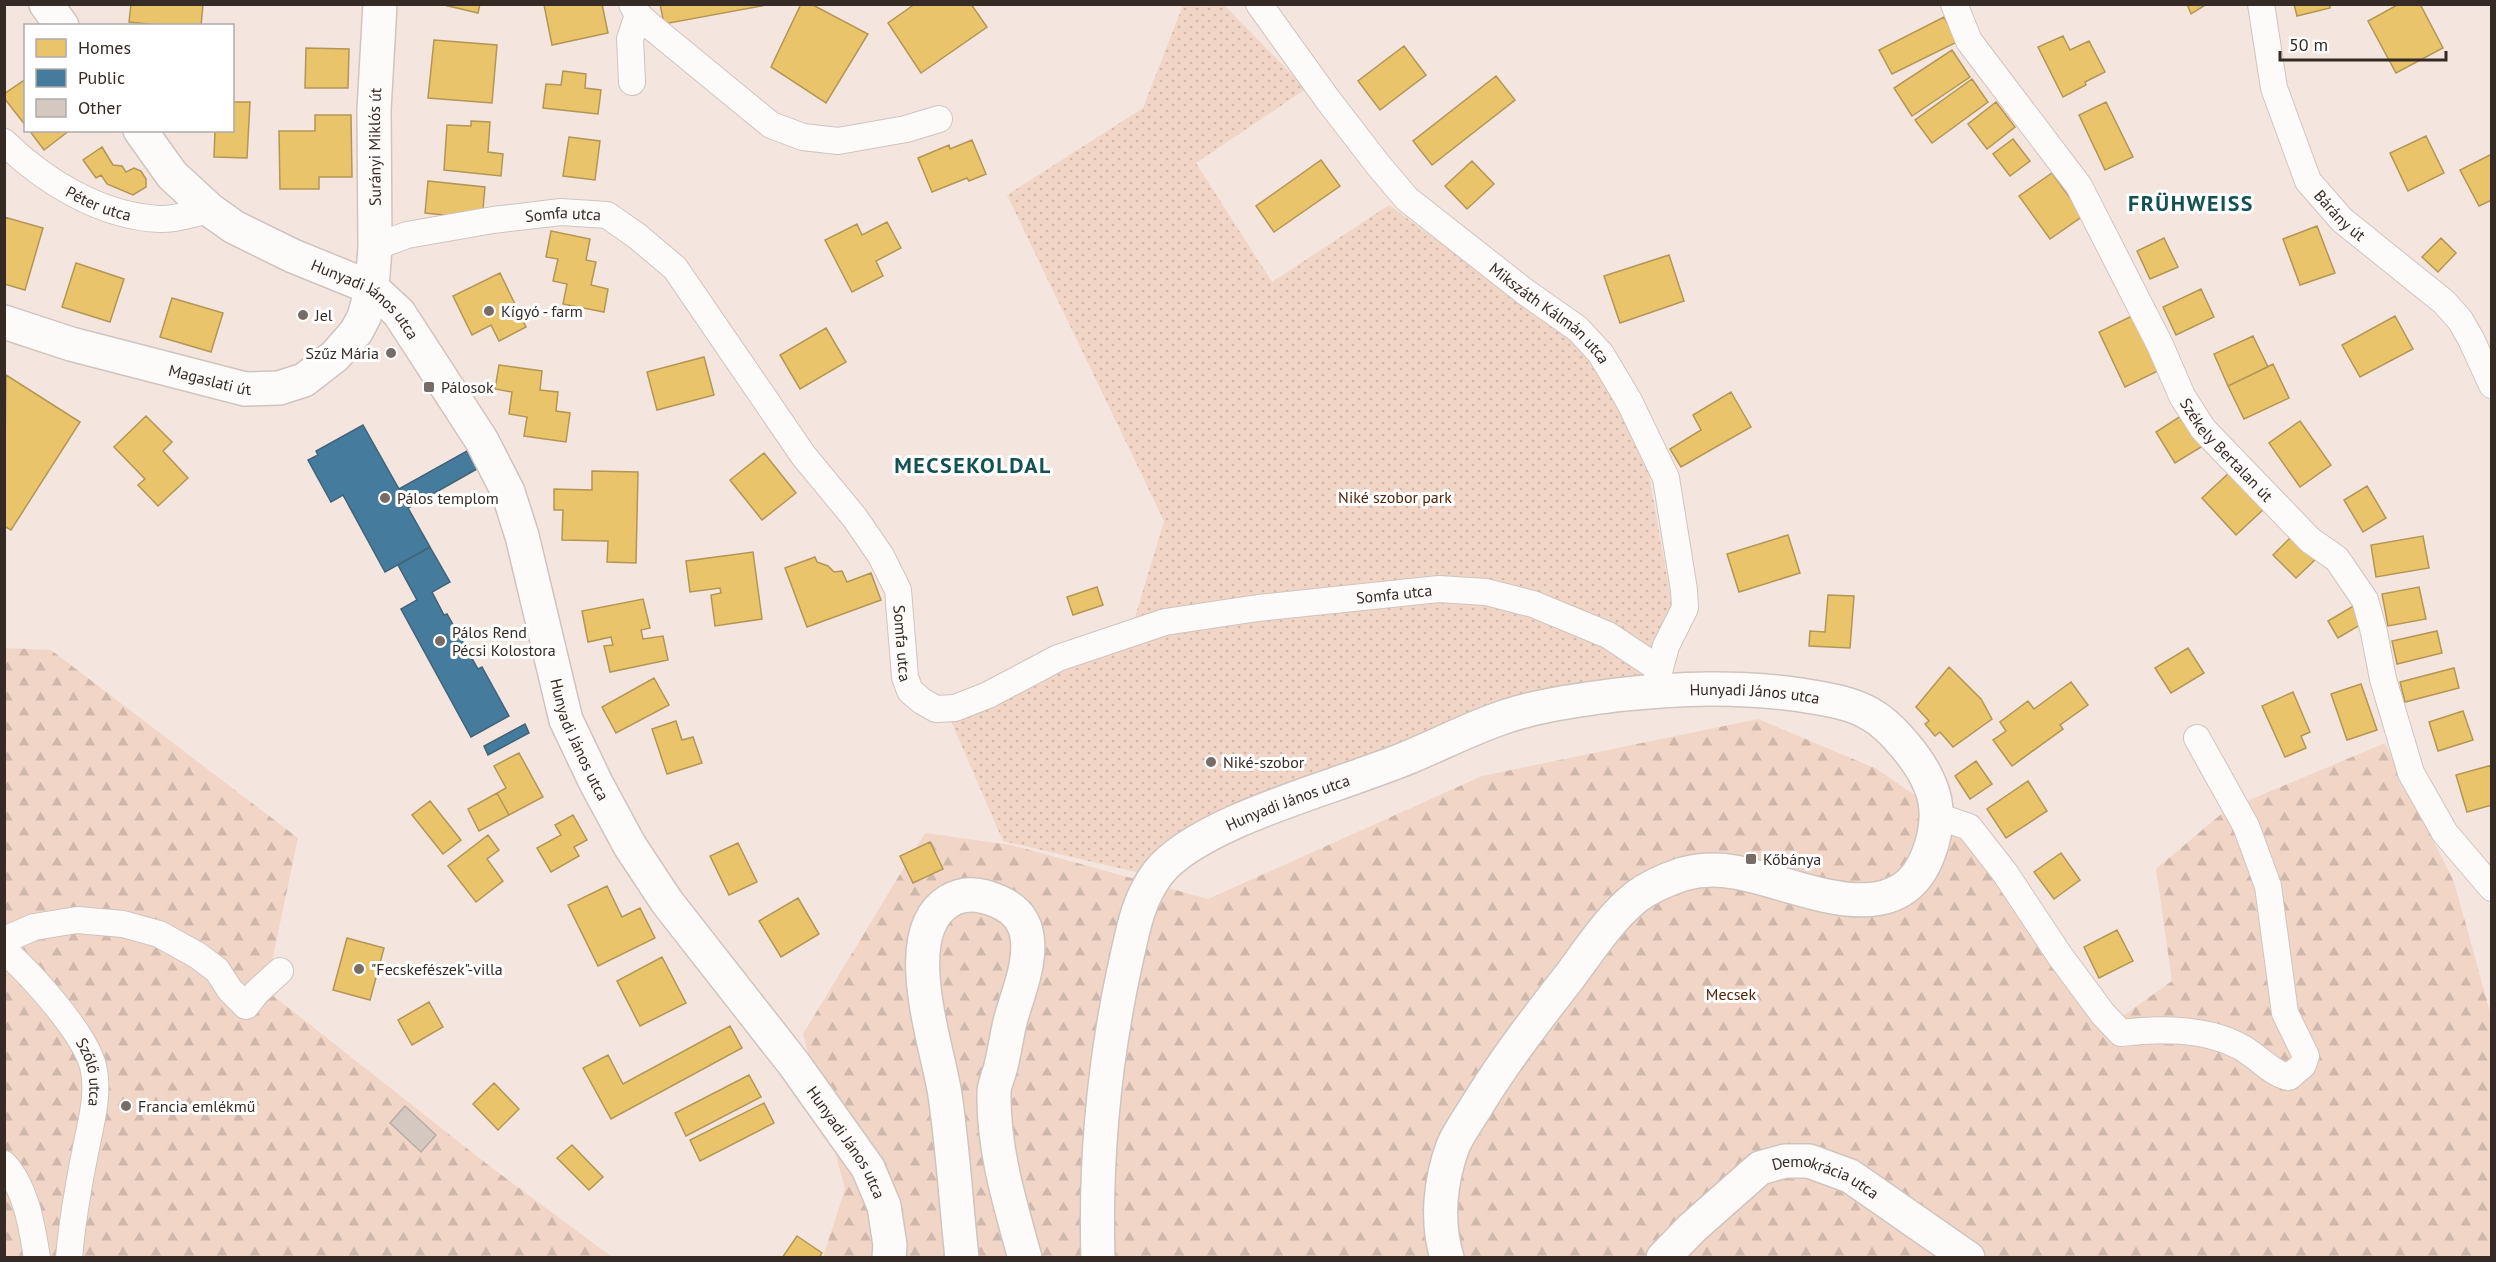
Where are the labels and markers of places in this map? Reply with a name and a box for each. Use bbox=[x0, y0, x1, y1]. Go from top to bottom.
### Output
place label: Kígyó - farm bbox=[501, 301, 583, 321]
marker: Kígyó - farm bbox=[482, 304, 496, 318]
place label: Jel bbox=[314, 305, 333, 325]
marker: Jel bbox=[296, 308, 310, 322]
place label: Szűz Mária bbox=[306, 343, 379, 363]
marker: Szűz Mária bbox=[384, 346, 398, 360]
place label: Pálosok bbox=[441, 377, 494, 397]
marker: Pálosok bbox=[422, 380, 436, 394]
place label: Pálos templom bbox=[397, 488, 499, 508]
marker: Pálos templom bbox=[378, 491, 392, 505]
place label: Pálos Rend Pécsi Kolostora bbox=[452, 622, 556, 660]
marker: Pálos Rend Pécsi Kolostora bbox=[433, 634, 447, 648]
place label: Niké-szobor bbox=[1223, 752, 1305, 772]
marker: Niké-szobor bbox=[1204, 755, 1218, 769]
place label: Kőbánya bbox=[1763, 849, 1821, 869]
marker: Kőbánya bbox=[1744, 852, 1758, 866]
place label: "Fecskefészek"-villa bbox=[371, 959, 503, 979]
marker: "Fecskefészek"-villa bbox=[352, 962, 366, 976]
place label: Francia emlékmű bbox=[138, 1096, 255, 1116]
marker: Francia emlékmű bbox=[119, 1099, 133, 1113]

